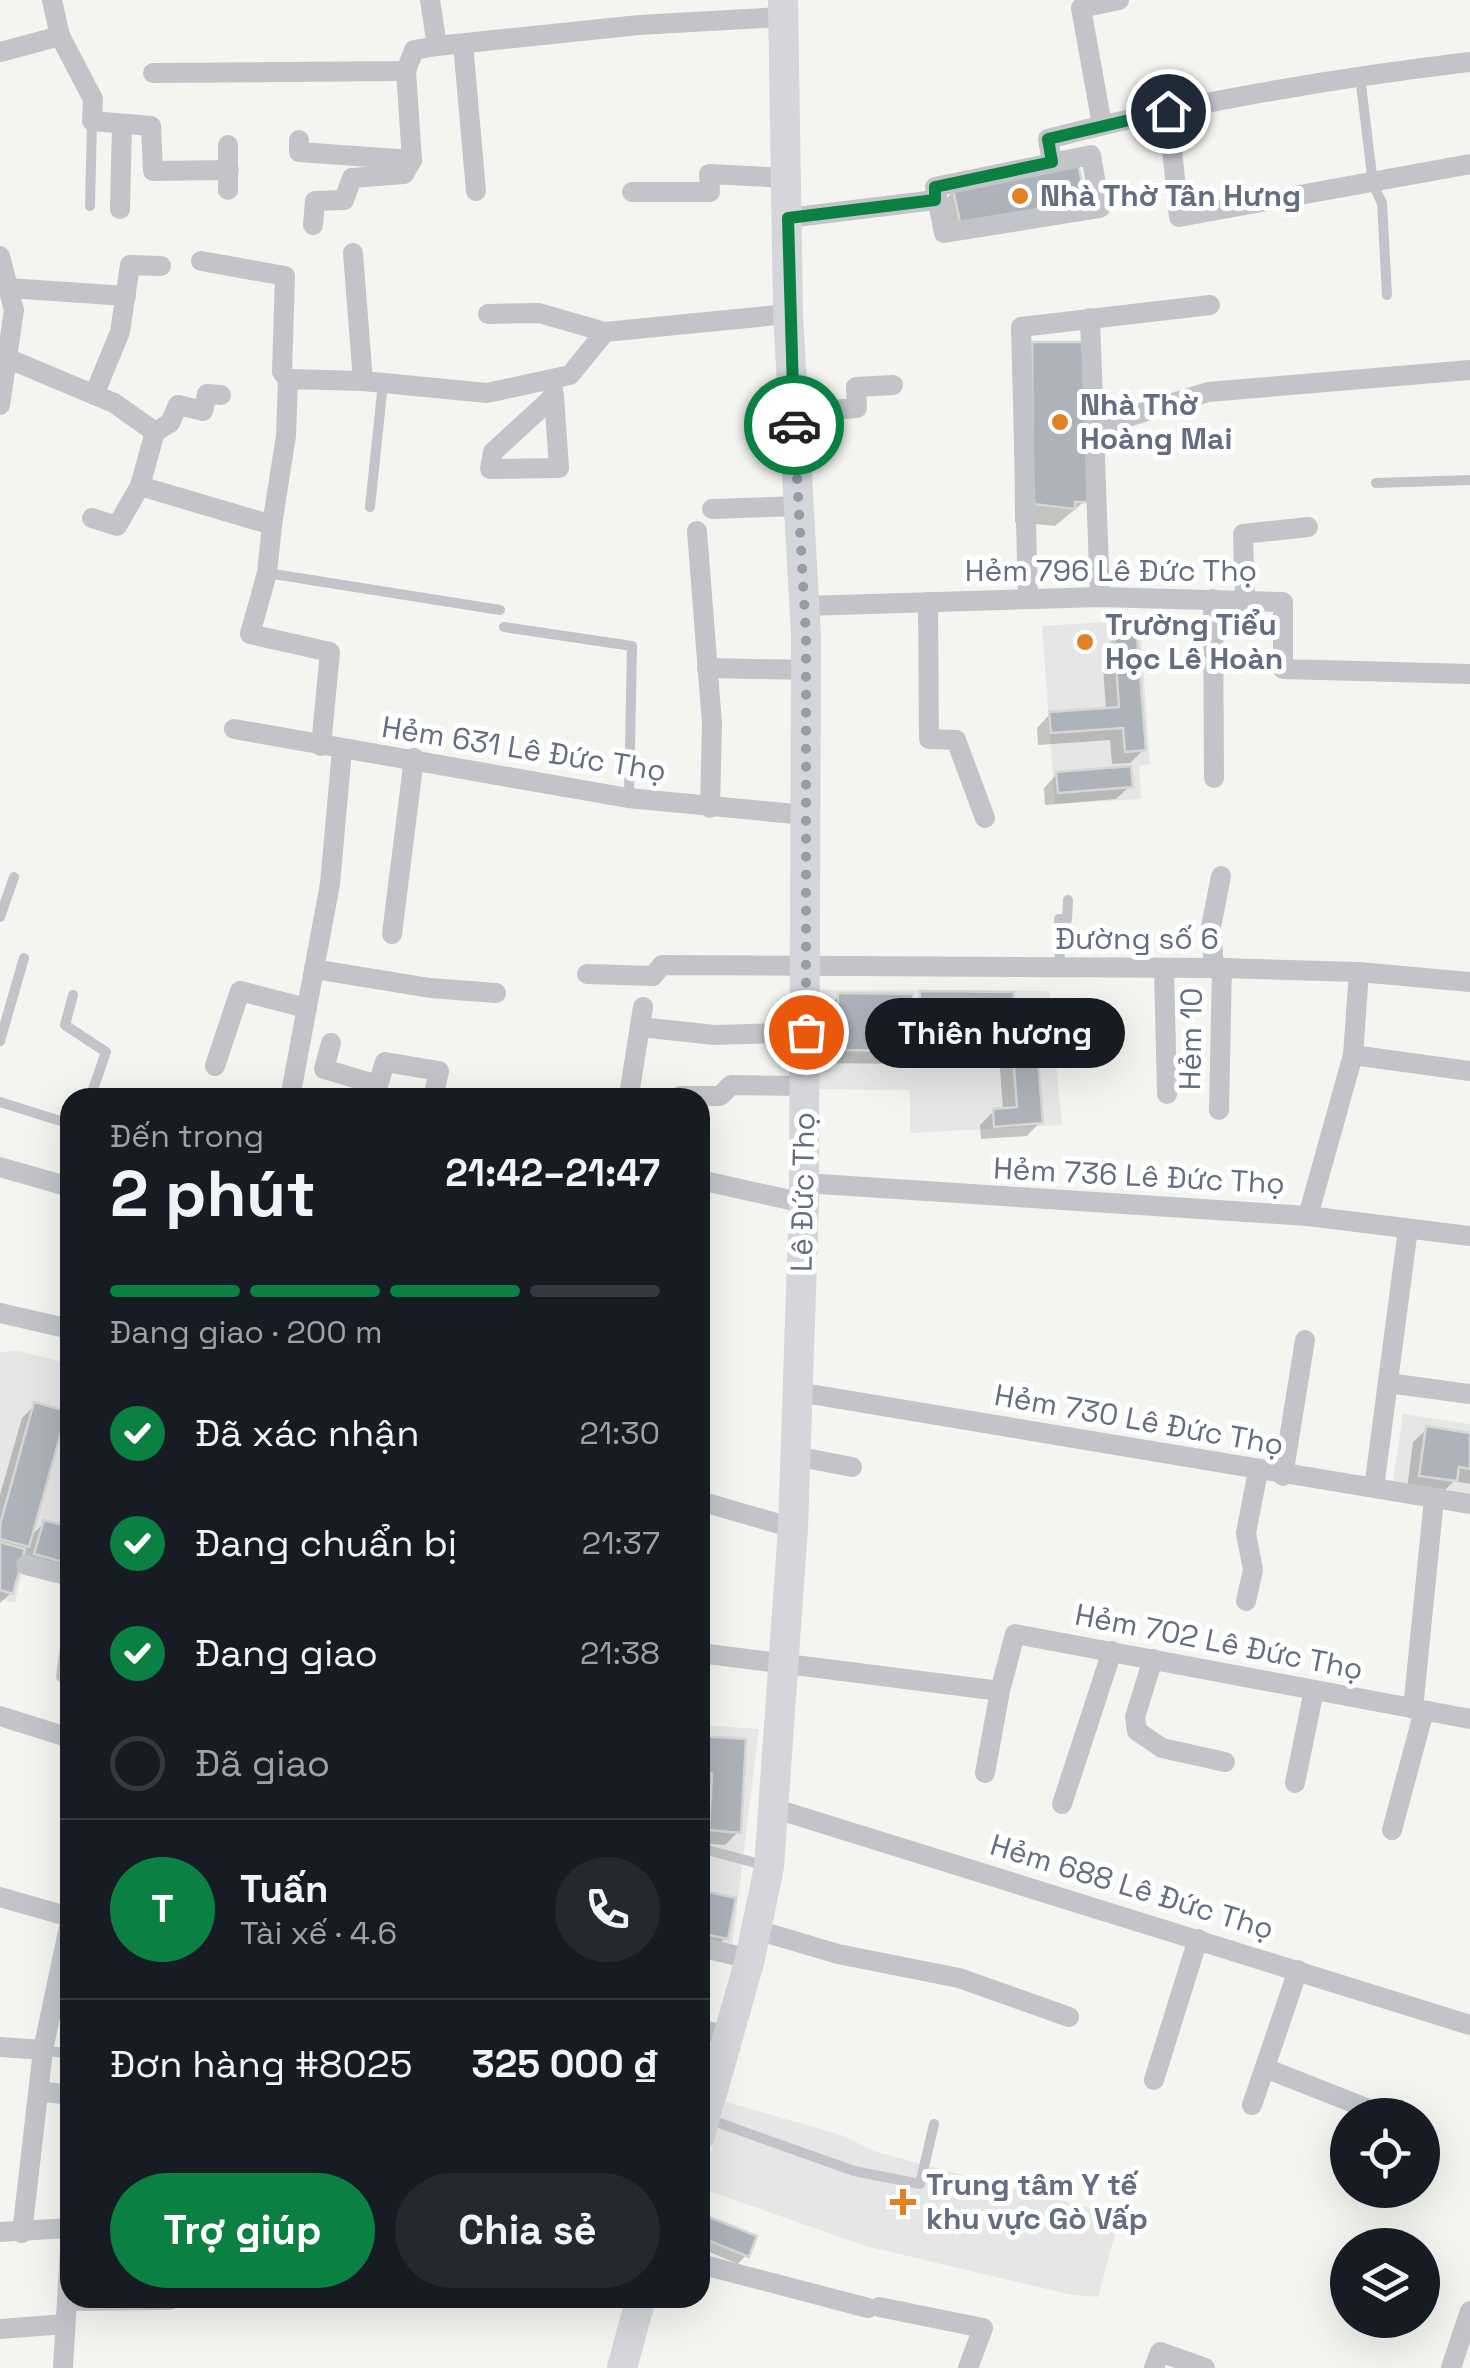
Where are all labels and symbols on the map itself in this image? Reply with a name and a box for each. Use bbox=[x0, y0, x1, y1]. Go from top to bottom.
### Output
pin bbox=[1126, 69, 1211, 154]
place label: Nhà Thờ Tân Hưng bbox=[1040, 176, 1301, 215]
marker: Nhà Thờ Tân Hưng bbox=[1009, 185, 1031, 207]
courier bbox=[744, 375, 844, 475]
place label: Nhà Thờ Hoàng Mai bbox=[1080, 385, 1232, 458]
marker: Nhà Thờ Hoàng Mai bbox=[1049, 411, 1071, 433]
street label: Hẻm 796 Lê Đức Thọ bbox=[965, 551, 1257, 590]
place label: Trường Tiểu Học Lê Hoàn bbox=[1105, 605, 1283, 678]
marker: Trường Tiểu Học Lê Hoàn bbox=[1074, 631, 1096, 653]
street label: Hẻm 631 Lê Đức Thọ bbox=[379, 707, 669, 790]
street label: Đường số 6 bbox=[1055, 919, 1219, 958]
street label: Hẻm 10 bbox=[1170, 987, 1211, 1091]
pin bbox=[764, 990, 849, 1075]
callout: Thiên hương bbox=[866, 997, 1126, 1067]
street label: Lê Đức Thọ bbox=[782, 1112, 823, 1272]
street label: Hẻm 736 Lê Đức Thọ bbox=[992, 1148, 1286, 1203]
street label: Hẻm 730 Lê Đức Thọ bbox=[991, 1375, 1287, 1464]
street label: Hẻm 702 Lê Đức Thọ bbox=[1072, 1594, 1366, 1689]
street label: Hẻm 688 Lê Đức Thọ bbox=[986, 1825, 1279, 1948]
place label: Trung tâm Y tế khu vực Gò Vấp bbox=[926, 2165, 1148, 2238]
marker: Trung tâm Y tế khu vực Gò Vấp bbox=[890, 2189, 916, 2215]

